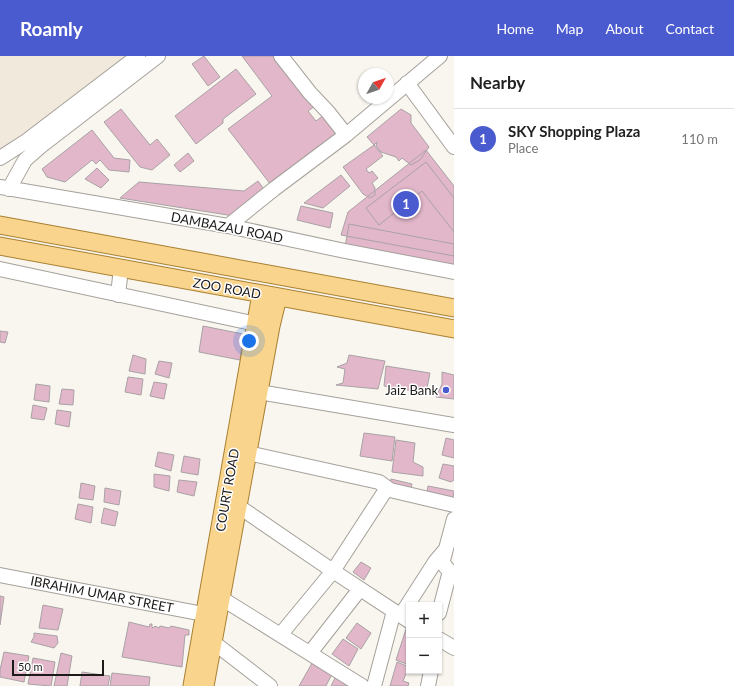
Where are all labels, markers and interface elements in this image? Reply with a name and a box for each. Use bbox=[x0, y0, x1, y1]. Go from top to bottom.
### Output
text: Roamly bbox=[20, 17, 83, 40]
text: Home bbox=[496, 20, 534, 37]
text: Map bbox=[556, 20, 583, 37]
text: About bbox=[605, 20, 643, 37]
text: Contact bbox=[665, 20, 714, 37]
north arrow bbox=[358, 68, 394, 104]
text: Nearby bbox=[470, 72, 525, 93]
text: SKY Shopping Plaza bbox=[508, 122, 640, 140]
text: 1 bbox=[479, 131, 487, 147]
text: 110 m bbox=[681, 131, 718, 147]
text: Place bbox=[508, 140, 538, 156]
pin: 1 bbox=[393, 189, 419, 219]
street label: DAMBAZAU ROAD bbox=[170, 208, 284, 246]
street label: ZOO ROAD bbox=[192, 274, 262, 302]
your location bbox=[239, 331, 259, 351]
place label: Jaiz Bank bbox=[385, 382, 438, 398]
marker: Jaiz Bank bbox=[441, 385, 451, 395]
street label: COURT ROAD bbox=[212, 447, 242, 533]
street label: IBRAHIM UMAR STREET bbox=[29, 572, 175, 616]
map controls bbox=[406, 602, 442, 674]
button: + bbox=[406, 602, 442, 638]
button: − bbox=[406, 638, 442, 674]
scale bar bbox=[12, 658, 104, 677]
text: 50 m bbox=[18, 660, 43, 673]

